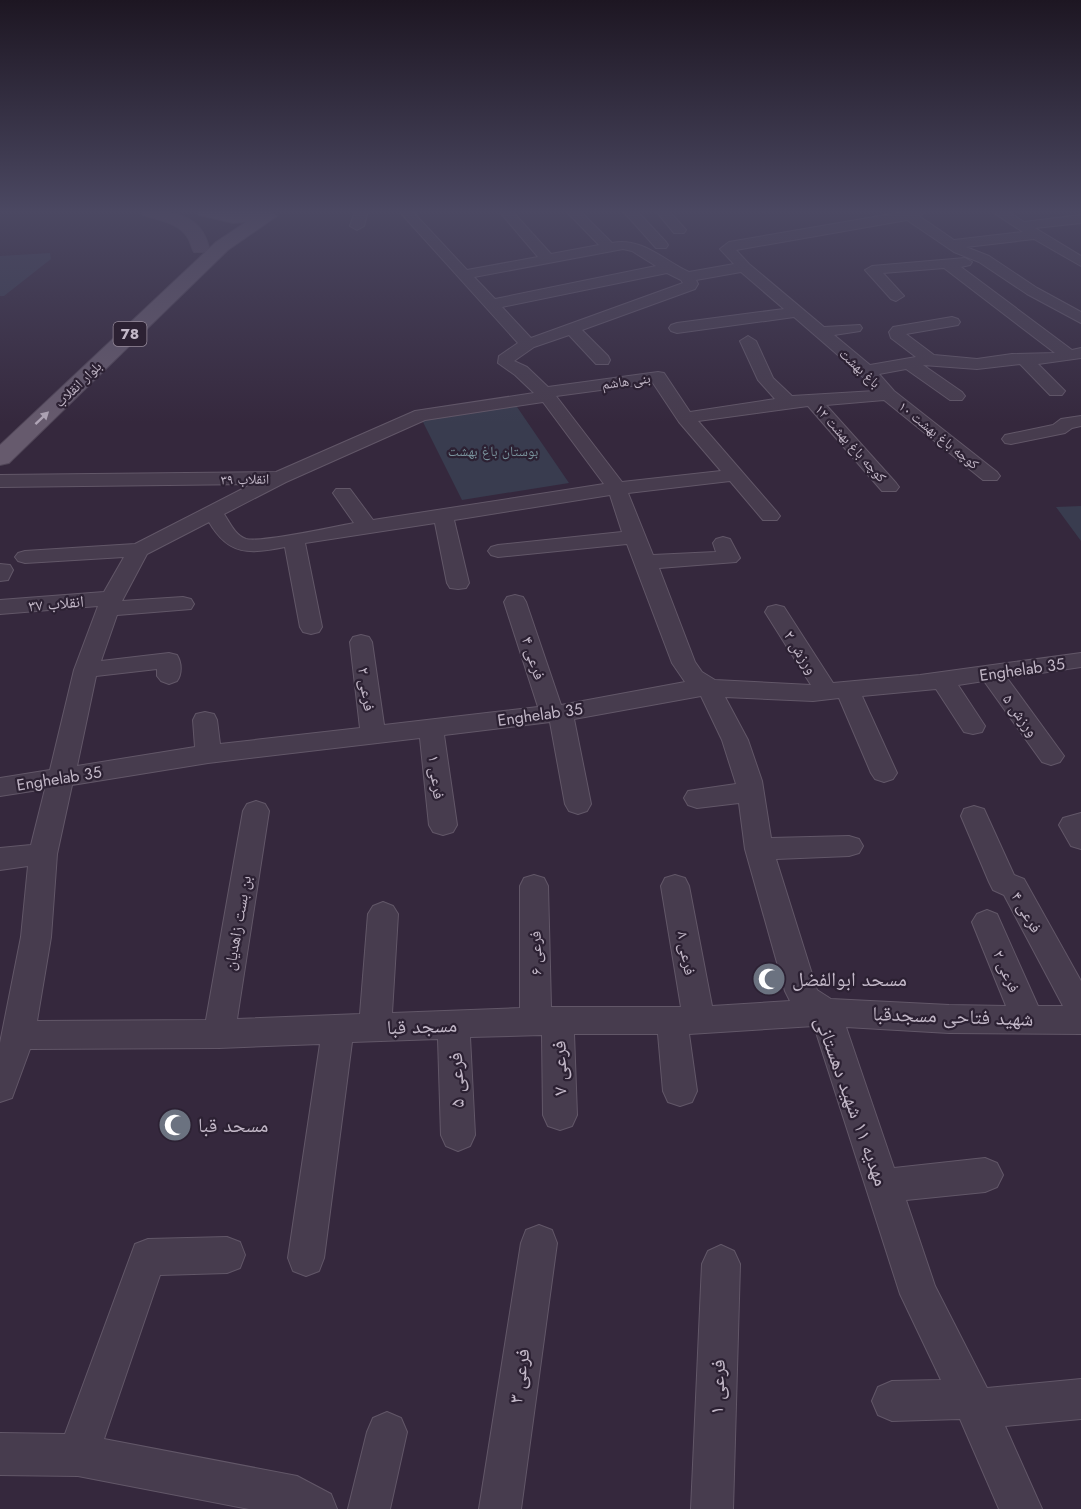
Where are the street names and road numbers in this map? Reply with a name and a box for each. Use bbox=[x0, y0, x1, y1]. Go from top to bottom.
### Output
road number: 78 bbox=[114, 322, 146, 346]
street label: باغ بهشت bbox=[835, 344, 885, 392]
street label: بلوار انقلاب bbox=[50, 356, 106, 412]
street label: بنی هاشم bbox=[600, 368, 652, 394]
street label: کوچه باغ بهشت ۱۰ bbox=[894, 396, 984, 474]
street label: کوچه باغ بهشت ۱۲ bbox=[811, 400, 892, 486]
street label: انقلاب ۳۹ bbox=[220, 469, 270, 489]
street label: انقلاب ۳۷ bbox=[27, 590, 85, 617]
street label: ورزش ۲ bbox=[778, 626, 823, 679]
street label: فرعی ۴ bbox=[516, 634, 551, 683]
street label: Enghelab 35 bbox=[978, 652, 1066, 687]
street label: فرعی ۲ bbox=[352, 666, 381, 713]
street label: ورزش ۵ bbox=[997, 689, 1044, 741]
street label: Enghelab 35 bbox=[496, 697, 584, 732]
street label: فرعی ۱ bbox=[422, 754, 451, 800]
street label: Enghelab 35 bbox=[15, 760, 103, 797]
street label: بن بست زاهدیان bbox=[218, 874, 257, 972]
street label: فرعی ۴ bbox=[1006, 887, 1048, 937]
street label: فرعی ۸ bbox=[671, 929, 702, 977]
street label: فرعی ۶ bbox=[524, 931, 547, 975]
street label: فرعی ۲ bbox=[987, 946, 1026, 996]
street label: شهید فتاحی مسجدقبا bbox=[872, 999, 1034, 1034]
street label: مسجد قبا bbox=[386, 1011, 458, 1042]
street label: مهدیه ۱۱ شهید دهستانی bbox=[807, 1012, 896, 1190]
street label: فرعی ۷ bbox=[545, 1040, 574, 1096]
street label: فرعی ۵ bbox=[441, 1052, 472, 1108]
street label: فرعی ۳ bbox=[501, 1347, 538, 1405]
street label: فرعی ۱ bbox=[702, 1359, 733, 1415]

